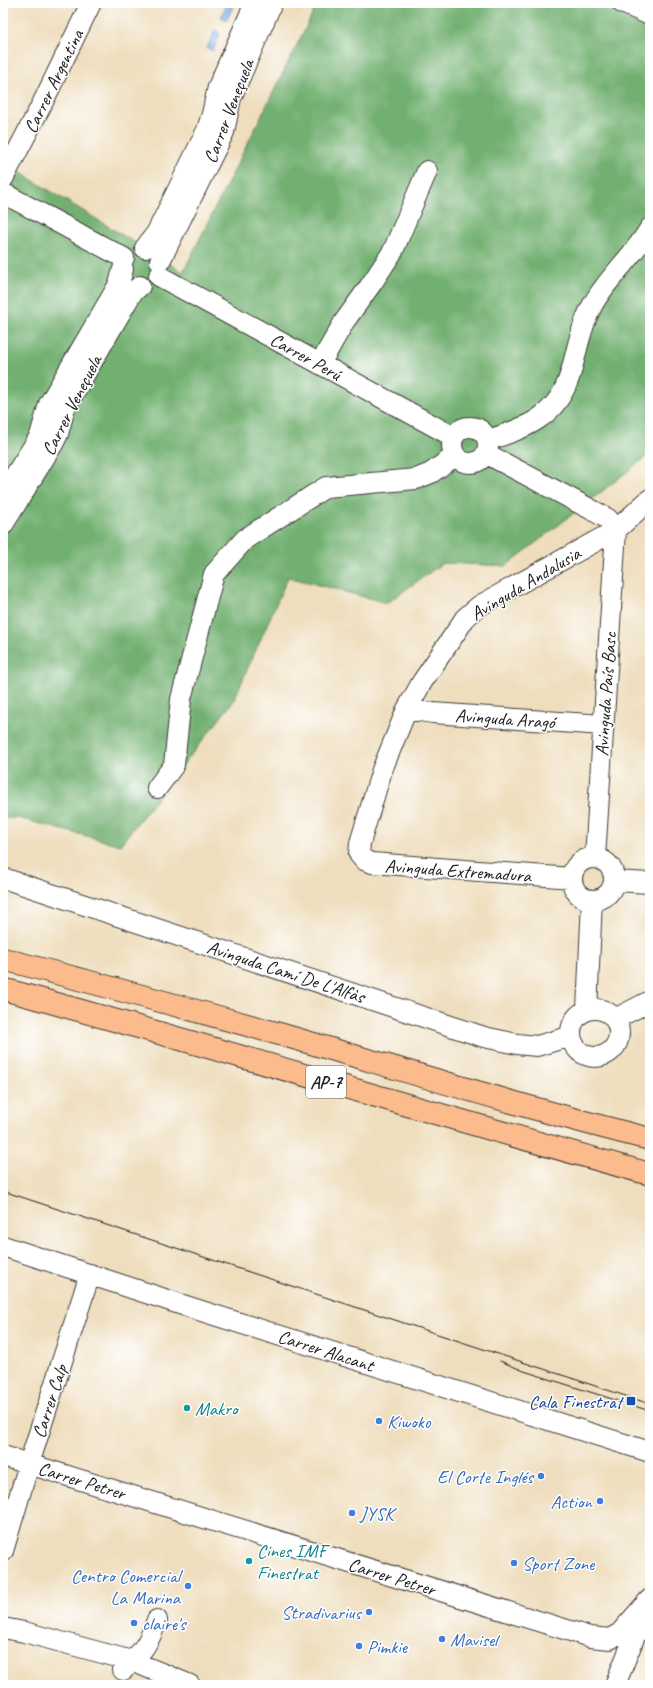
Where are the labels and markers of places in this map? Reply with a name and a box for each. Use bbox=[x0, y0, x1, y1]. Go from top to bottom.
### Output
place label: Cala Finestrat bbox=[529, 1390, 625, 1414]
marker: Cala Finestrat bbox=[625, 1395, 637, 1407]
place label: Makro bbox=[195, 1397, 240, 1421]
marker: Makro bbox=[182, 1403, 192, 1413]
place label: Kiwoko bbox=[387, 1410, 432, 1434]
marker: Kiwoko bbox=[374, 1416, 384, 1426]
place label: El Corte Inglés bbox=[437, 1465, 536, 1489]
marker: El Corte Inglés bbox=[536, 1471, 546, 1481]
place label: Action bbox=[551, 1490, 593, 1514]
marker: Action bbox=[595, 1496, 605, 1506]
place label: JYSK bbox=[359, 1502, 397, 1526]
marker: JYSK bbox=[347, 1508, 357, 1518]
place label: Cines IMF Finestrat bbox=[257, 1539, 330, 1585]
place label: Sport Zone bbox=[522, 1552, 596, 1576]
marker: Cines IMF Finestrat bbox=[244, 1556, 254, 1566]
marker: Sport Zone bbox=[509, 1558, 519, 1568]
place label: Centro Comercial La Marina bbox=[71, 1564, 184, 1610]
marker: Centro Comercial La Marina bbox=[183, 1581, 193, 1591]
place label: Stradivarius bbox=[281, 1601, 363, 1625]
marker: Stradivarius bbox=[364, 1607, 374, 1617]
place label: claire's bbox=[142, 1612, 188, 1636]
marker: claire's bbox=[129, 1618, 139, 1628]
place label: Mavisel bbox=[450, 1628, 501, 1652]
marker: Mavisel bbox=[437, 1634, 447, 1644]
place label: Pimkie bbox=[367, 1635, 409, 1659]
marker: Pimkie bbox=[354, 1641, 364, 1651]

